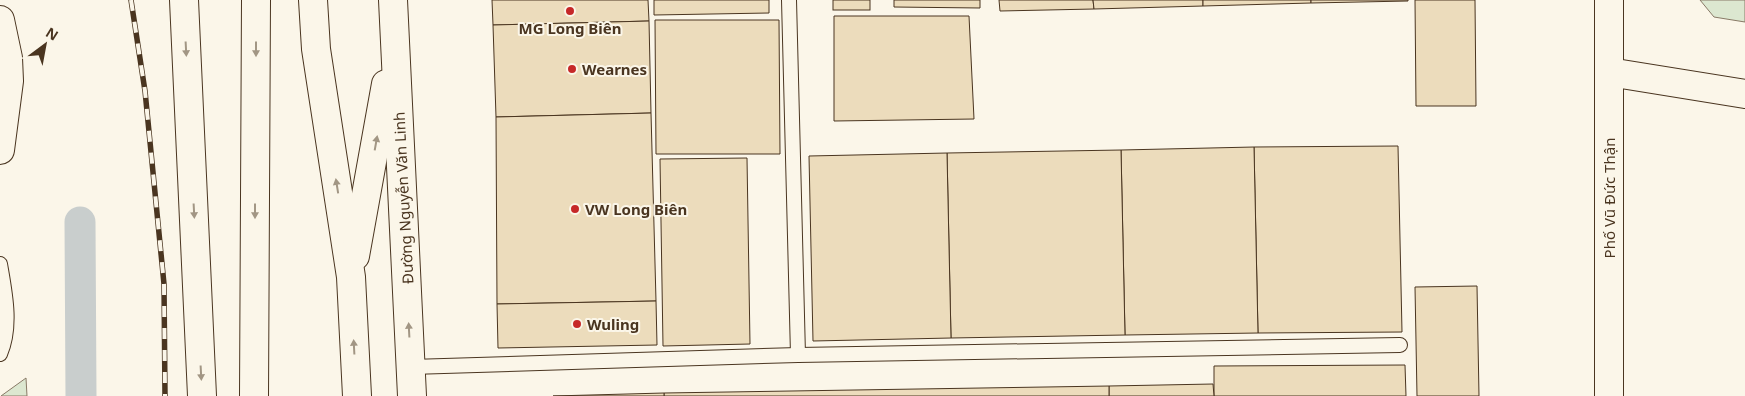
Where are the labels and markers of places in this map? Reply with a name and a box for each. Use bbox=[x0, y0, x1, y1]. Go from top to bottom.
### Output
marker: MG Long Biên bbox=[564, 5, 576, 17]
place label: MG Long Biên bbox=[519, 18, 621, 38]
place label: Wearnes bbox=[582, 59, 647, 79]
marker: Wearnes bbox=[566, 63, 578, 75]
place label: VW Long Biên bbox=[585, 199, 687, 219]
marker: VW Long Biên bbox=[569, 203, 581, 215]
place label: Wuling bbox=[587, 314, 639, 334]
marker: Wuling bbox=[571, 318, 583, 330]

